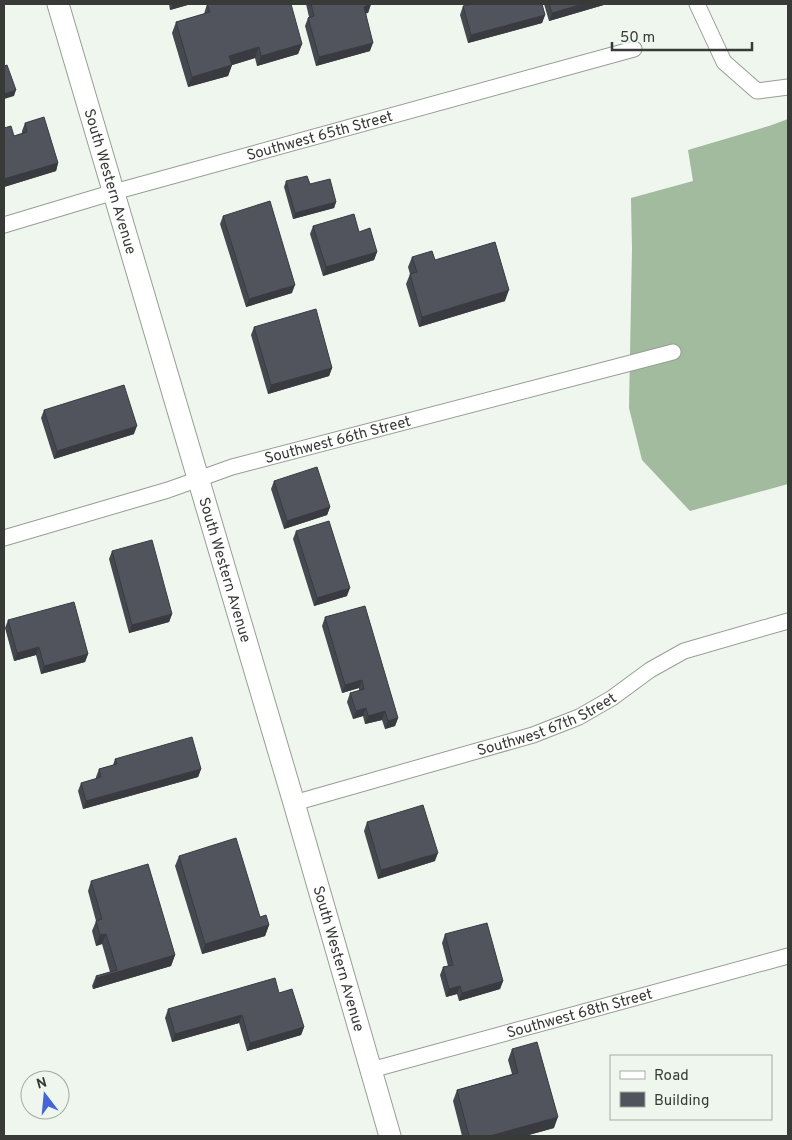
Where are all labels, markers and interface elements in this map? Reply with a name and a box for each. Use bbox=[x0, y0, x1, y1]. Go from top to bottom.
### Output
scale bar bbox=[612, 20, 752, 52]
text: 50 m bbox=[620, 29, 655, 48]
street label: South Western Avenue bbox=[78, 107, 139, 257]
street label: Southwest 65th Street bbox=[245, 108, 395, 166]
street label: Southwest 66th Street bbox=[263, 413, 413, 469]
street label: South Western Avenue bbox=[193, 495, 254, 645]
street label: Southwest 67th Street bbox=[475, 690, 621, 761]
street label: South Western Avenue bbox=[307, 884, 367, 1034]
street label: Southwest 68th Street bbox=[505, 985, 655, 1043]
legend bbox=[610, 1055, 772, 1120]
text: Road bbox=[654, 1067, 689, 1086]
north arrow bbox=[20, 1070, 70, 1120]
text: N bbox=[35, 1074, 49, 1094]
text: Building bbox=[654, 1092, 709, 1111]

